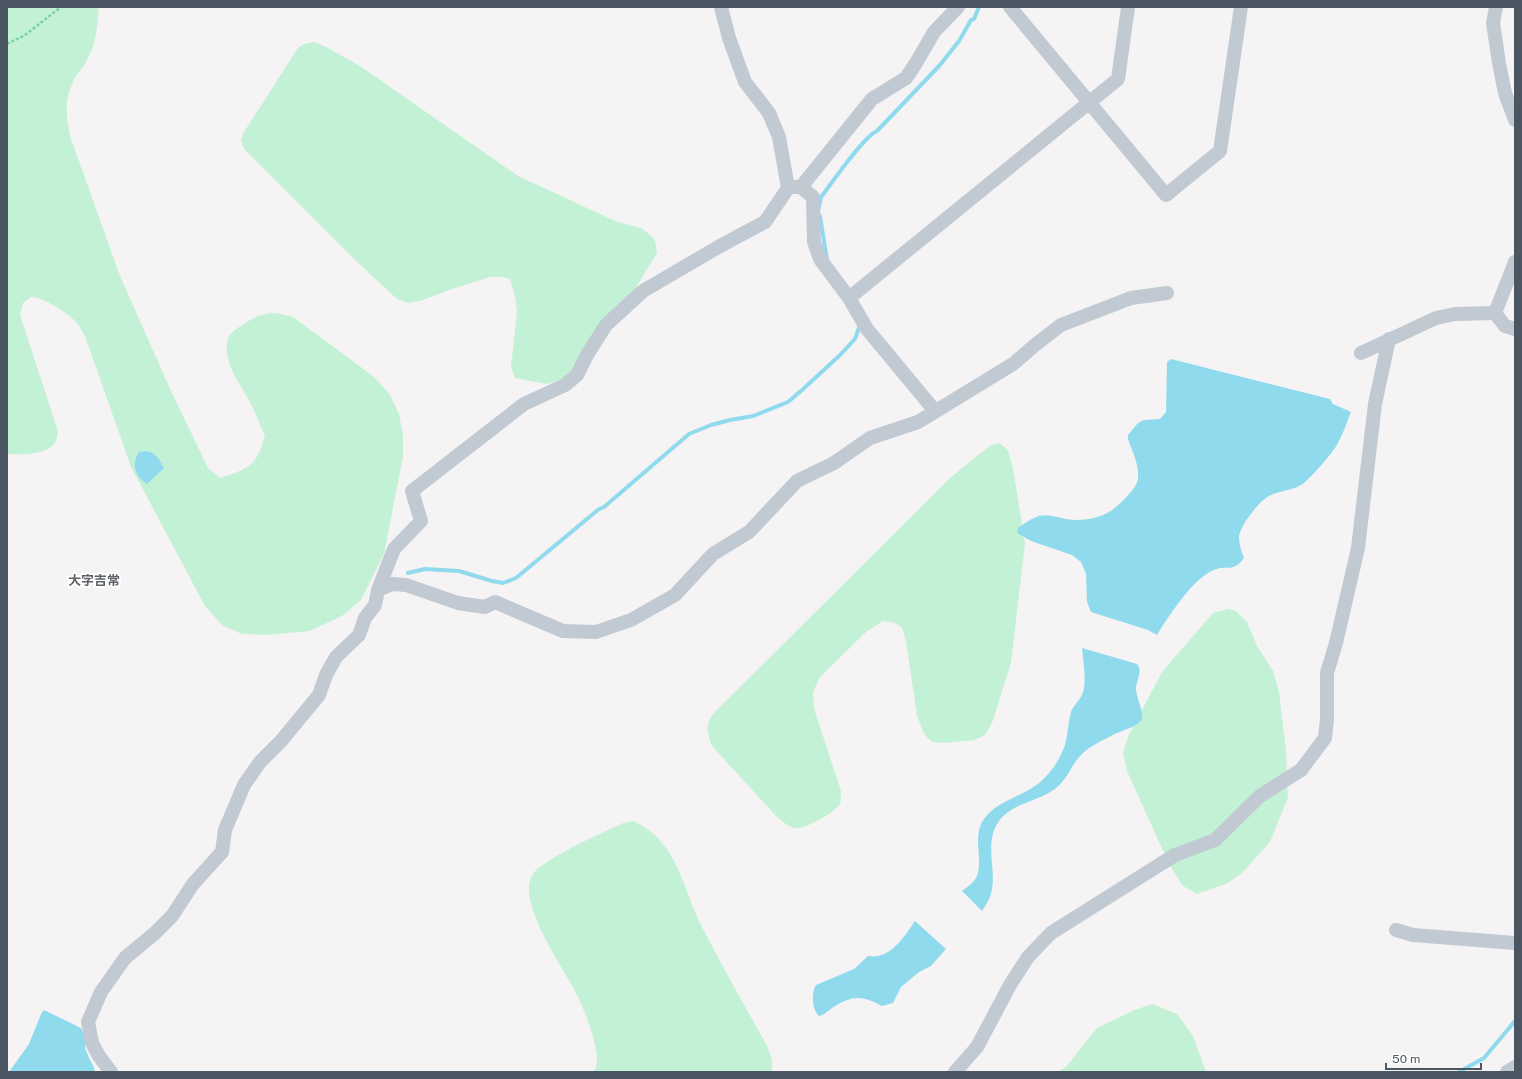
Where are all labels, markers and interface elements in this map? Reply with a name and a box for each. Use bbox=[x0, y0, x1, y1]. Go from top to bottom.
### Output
district label: 大字吉常 bbox=[68, 573, 120, 588]
scale bar bbox=[1386, 1045, 1481, 1071]
text: 50 m bbox=[1392, 1052, 1420, 1066]

